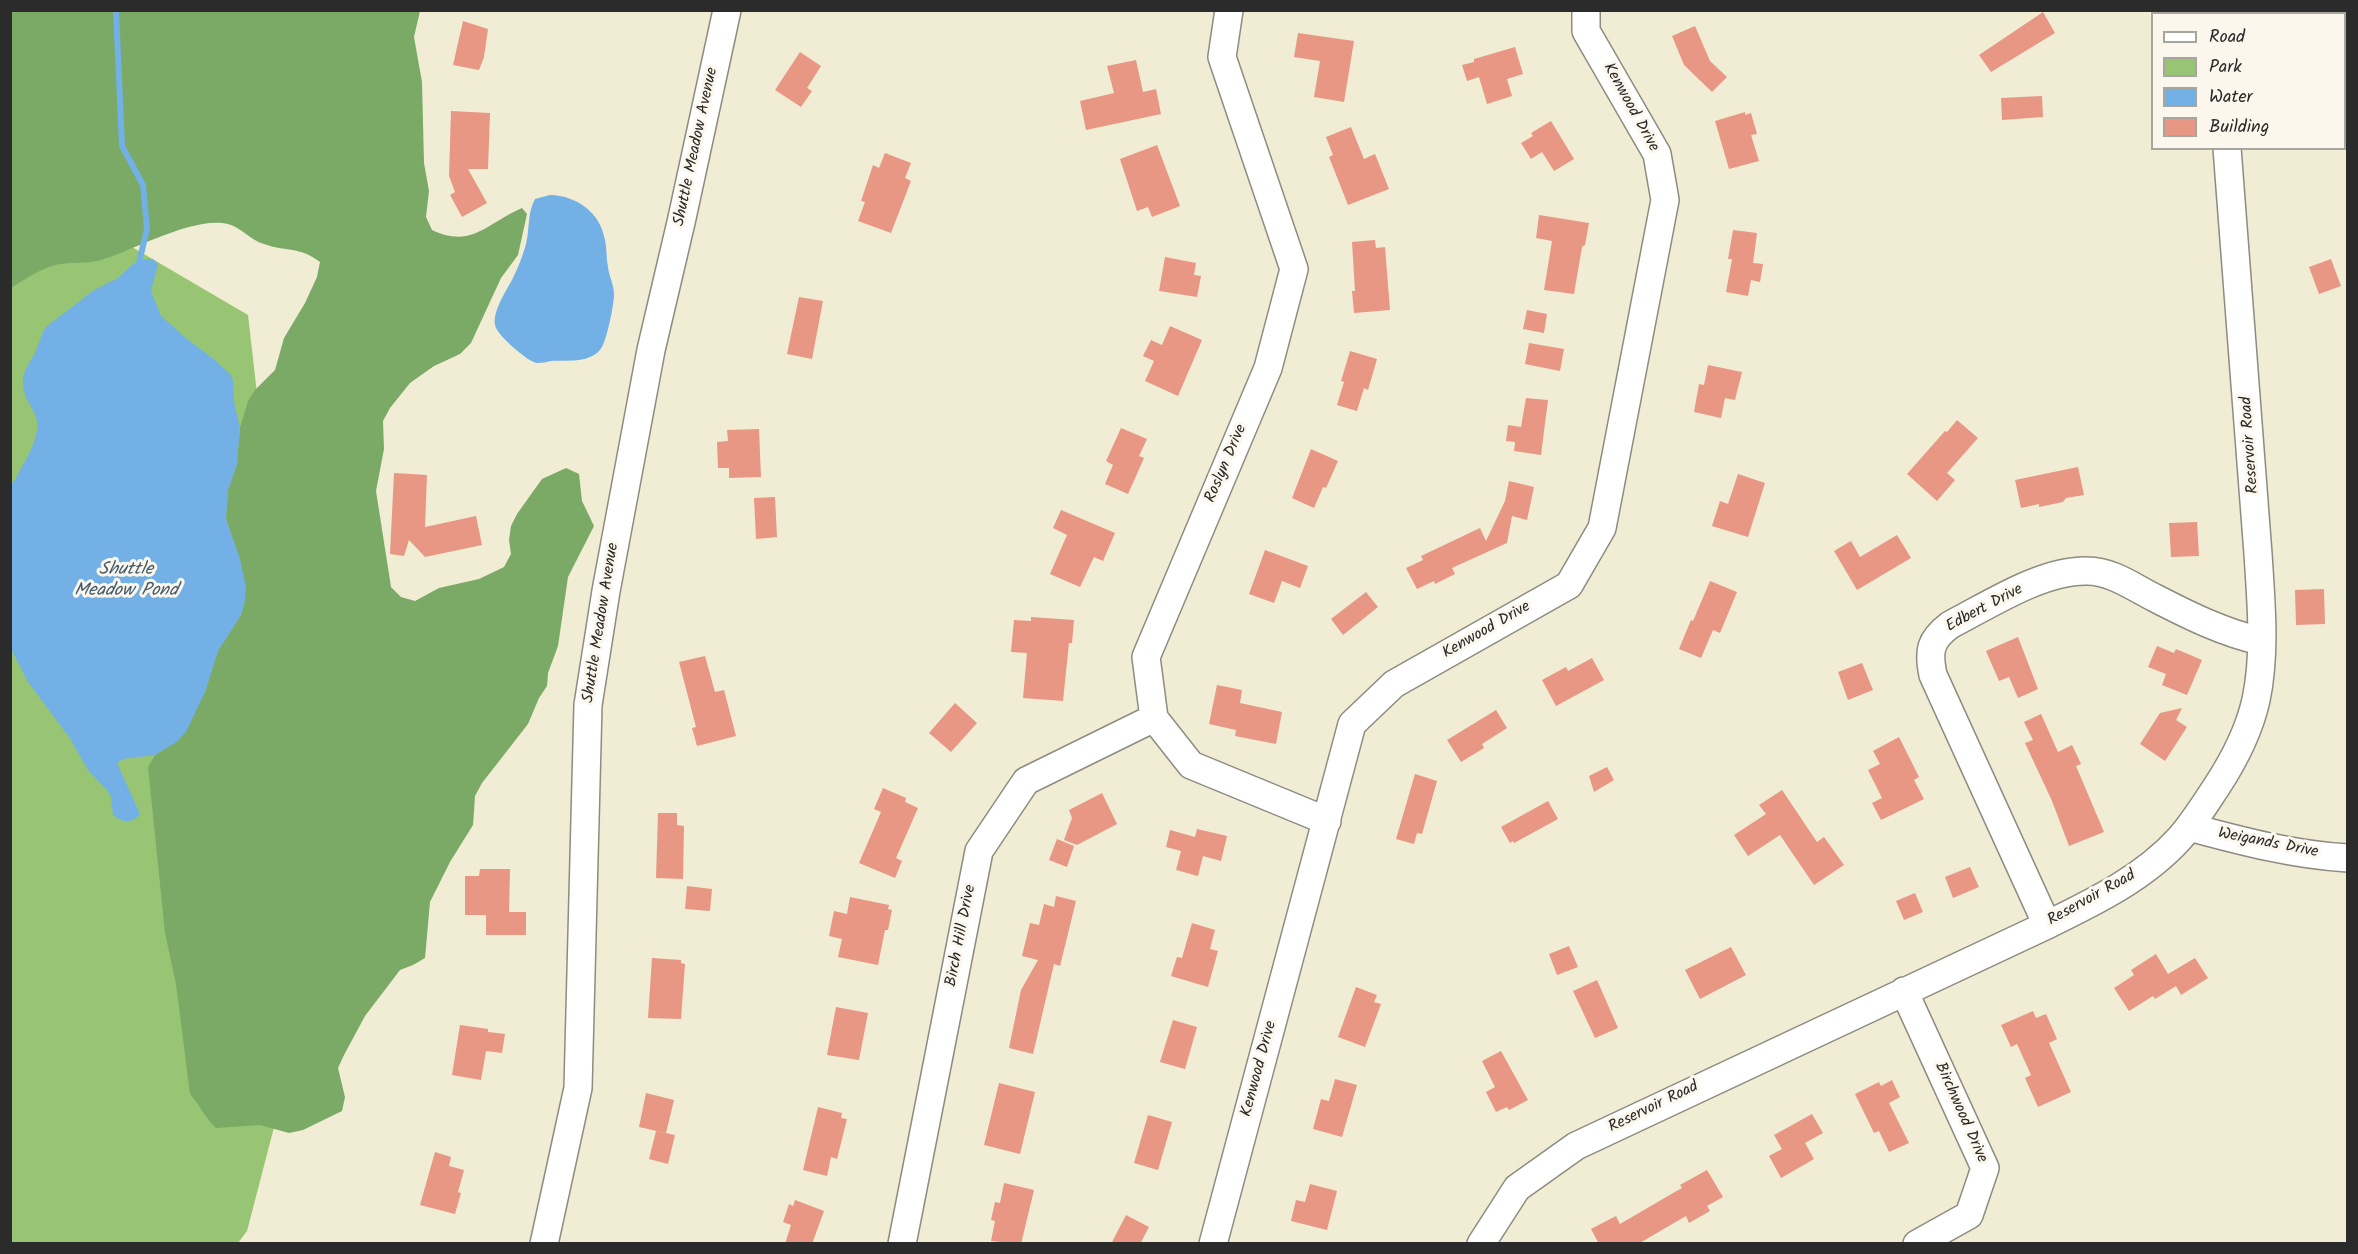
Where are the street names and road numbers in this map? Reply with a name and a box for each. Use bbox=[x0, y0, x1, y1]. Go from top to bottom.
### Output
street label: Kenwood Drive bbox=[1598, 60, 1662, 156]
street label: Shuttle Meadow Avenue bbox=[671, 66, 723, 228]
street label: Reservoir Road bbox=[2238, 396, 2264, 494]
street label: Roslyn Drive bbox=[1202, 422, 1252, 506]
street label: Shuttle Meadow Avenue bbox=[580, 542, 624, 704]
street label: Edbert Drive bbox=[1943, 581, 2027, 637]
street label: Kenwood Drive bbox=[1440, 598, 1534, 664]
street label: Weigands Drive bbox=[2216, 825, 2320, 863]
street label: Reservoir Road bbox=[2045, 867, 2139, 931]
street label: Birch Hill Drive bbox=[943, 883, 981, 989]
street label: Kenwood Drive bbox=[1238, 1019, 1282, 1119]
street label: Birchwood Drive bbox=[1929, 1060, 1991, 1166]
street label: Reservoir Road bbox=[1606, 1078, 1702, 1138]

